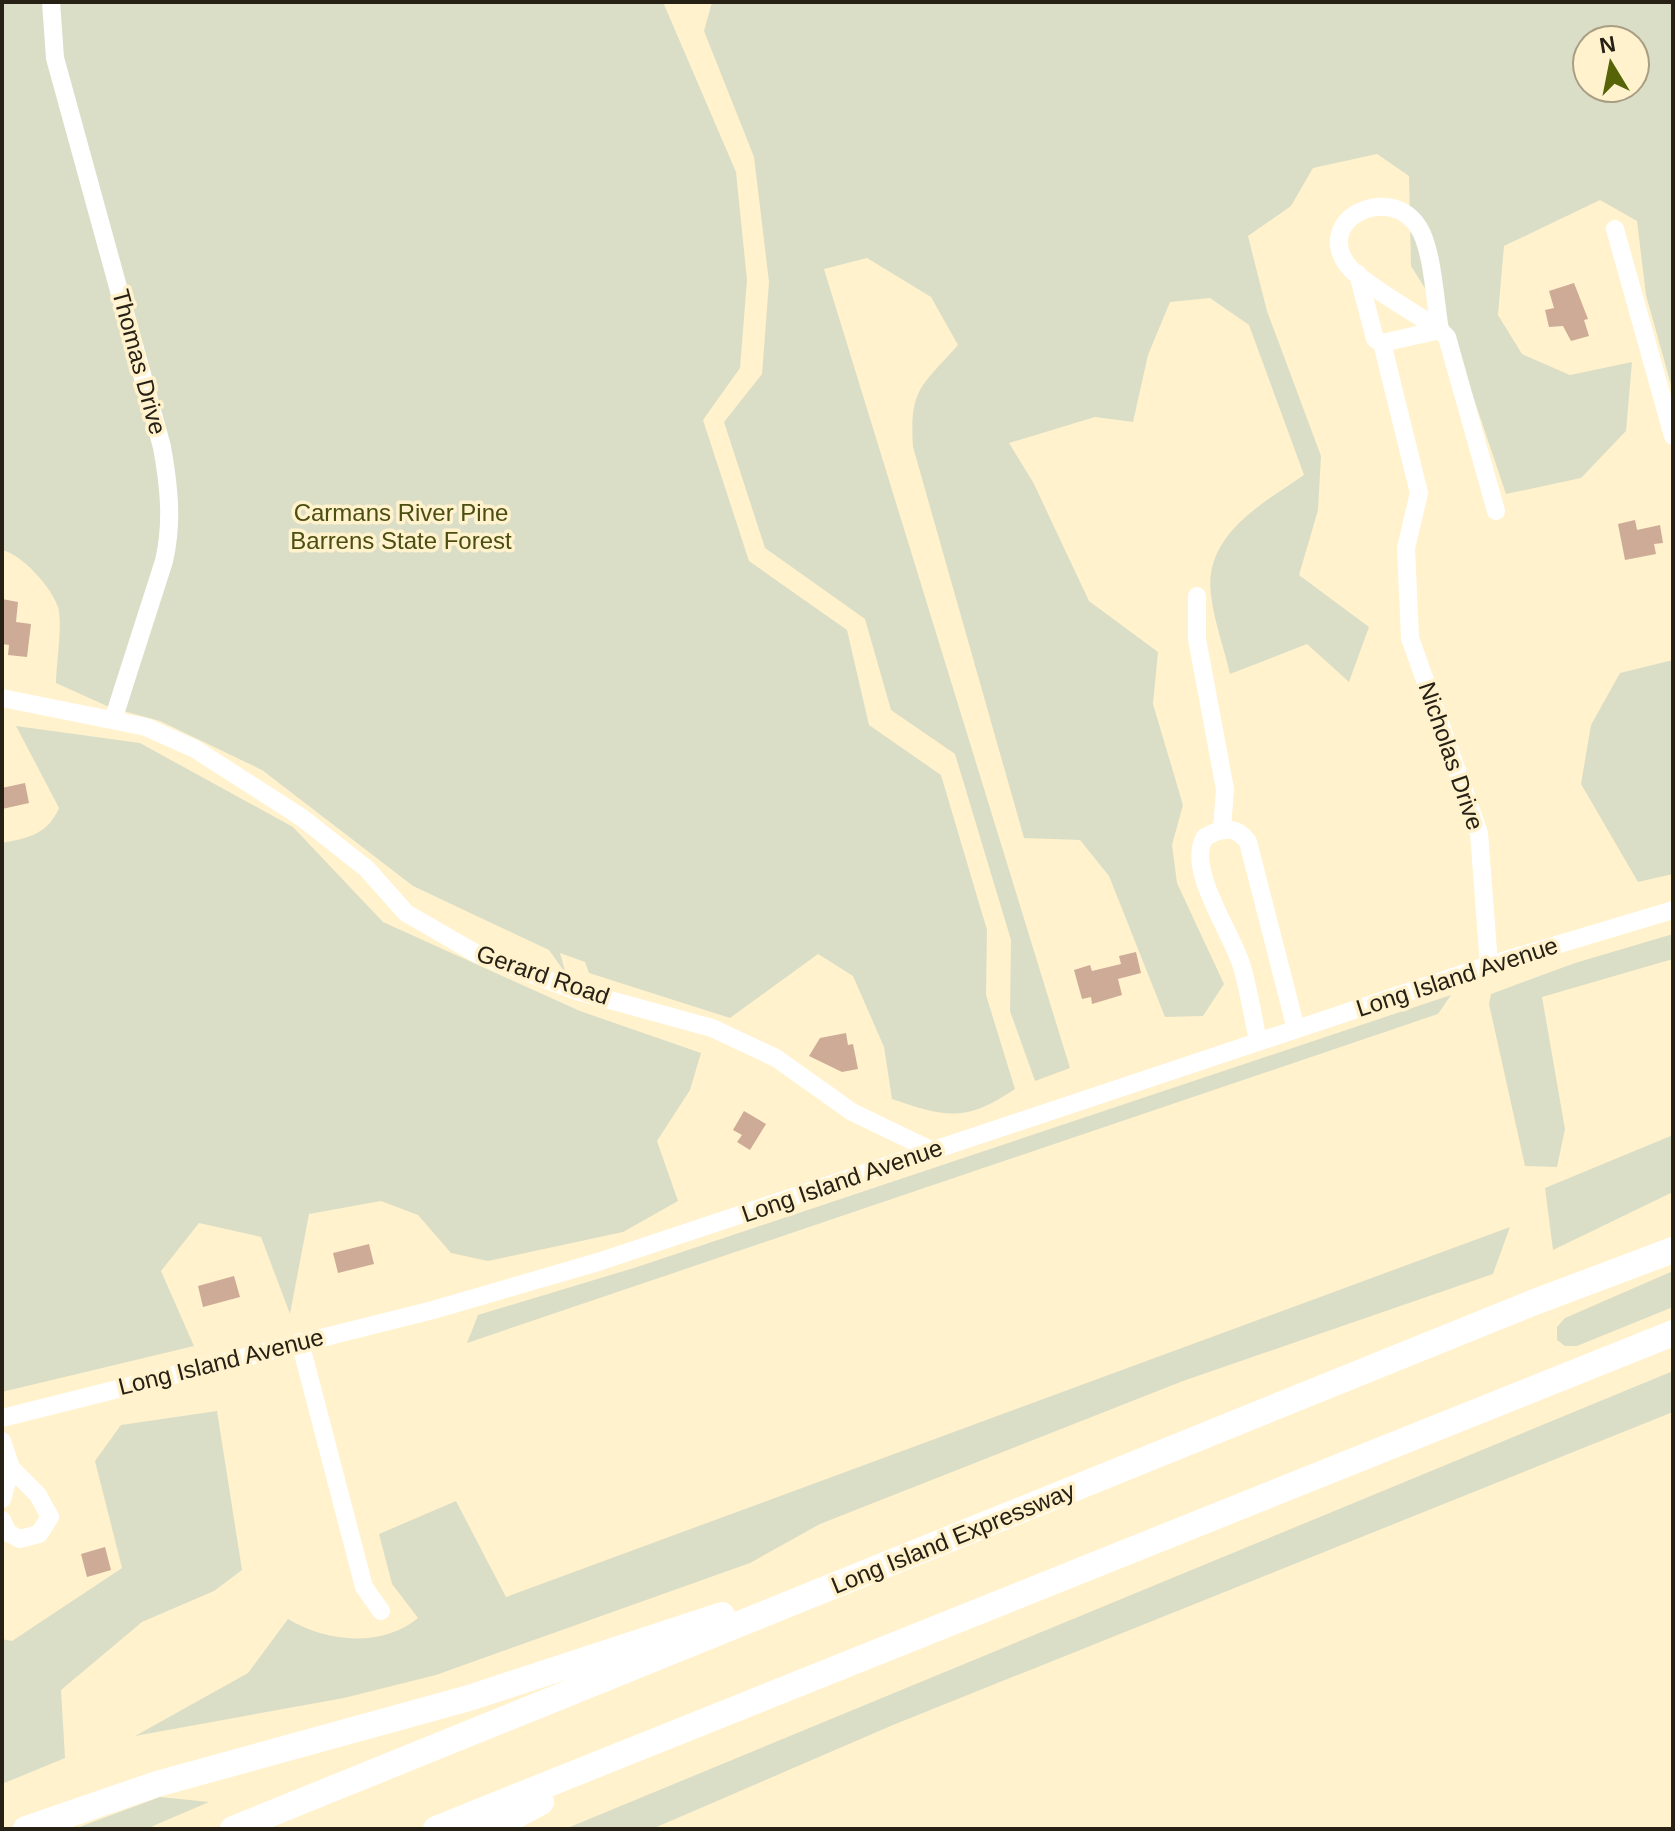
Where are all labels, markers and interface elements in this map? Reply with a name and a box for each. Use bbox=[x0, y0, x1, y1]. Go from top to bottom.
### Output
north arrow bbox=[1571, 24, 1651, 104]
text: N bbox=[1598, 31, 1618, 58]
street label: Thomas Drive bbox=[107, 286, 172, 438]
park label: Carmans River Pine Barrens State Forest bbox=[290, 499, 512, 554]
street label: Nicholas Drive bbox=[1414, 678, 1489, 833]
street label: Long Island Avenue bbox=[1353, 931, 1561, 1022]
street label: Gerard Road bbox=[473, 939, 613, 1010]
street label: Long Island Avenue bbox=[738, 1134, 946, 1228]
street label: Long Island Avenue bbox=[116, 1323, 326, 1400]
street label: Long Island Expressway bbox=[827, 1476, 1078, 1599]

